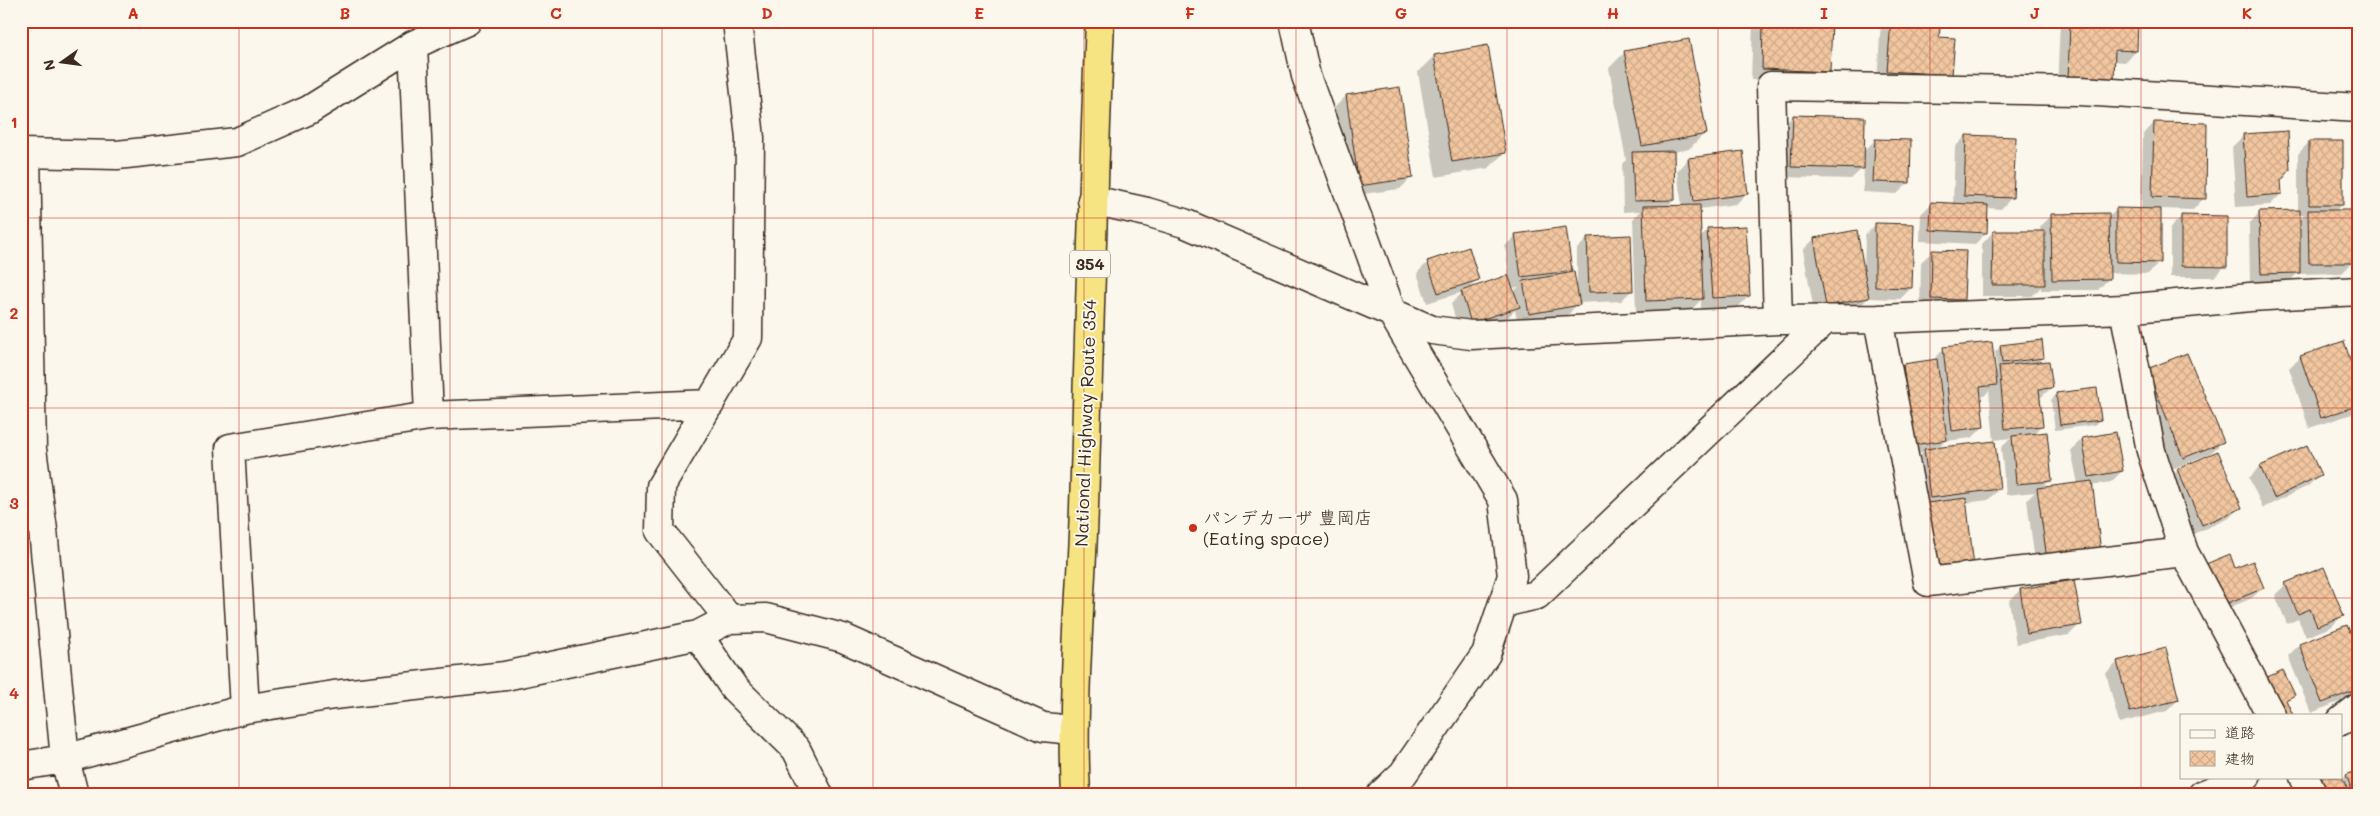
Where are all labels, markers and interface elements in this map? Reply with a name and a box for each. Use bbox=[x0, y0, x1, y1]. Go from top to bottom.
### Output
text: A bbox=[127, 2, 139, 23]
text: B bbox=[340, 2, 350, 23]
text: C bbox=[550, 2, 562, 23]
text: D bbox=[761, 2, 773, 23]
text: E bbox=[974, 2, 984, 23]
text: F bbox=[1185, 2, 1195, 23]
text: G bbox=[1395, 2, 1407, 23]
text: H bbox=[1607, 2, 1619, 23]
text: I bbox=[1820, 2, 1828, 23]
text: J bbox=[2030, 2, 2040, 23]
text: K bbox=[2242, 2, 2252, 23]
north arrow bbox=[38, 38, 88, 88]
text: N bbox=[38, 58, 59, 73]
text: 1 bbox=[10, 111, 18, 132]
road number: 354 bbox=[1070, 250, 1110, 278]
street label: National Highway Route 354 bbox=[1069, 298, 1101, 547]
text: 2 bbox=[10, 302, 19, 323]
text: 3 bbox=[9, 492, 19, 513]
place label: パンデカーザ 豊岡店 (Eating space) bbox=[1203, 505, 1373, 550]
marker: パンデカーザ 豊岡店 (Eating space) bbox=[1187, 522, 1199, 534]
text: 4 bbox=[9, 682, 19, 703]
legend bbox=[2180, 714, 2342, 778]
text: 道路 bbox=[2225, 722, 2255, 742]
text: 建物 bbox=[2225, 748, 2255, 768]

